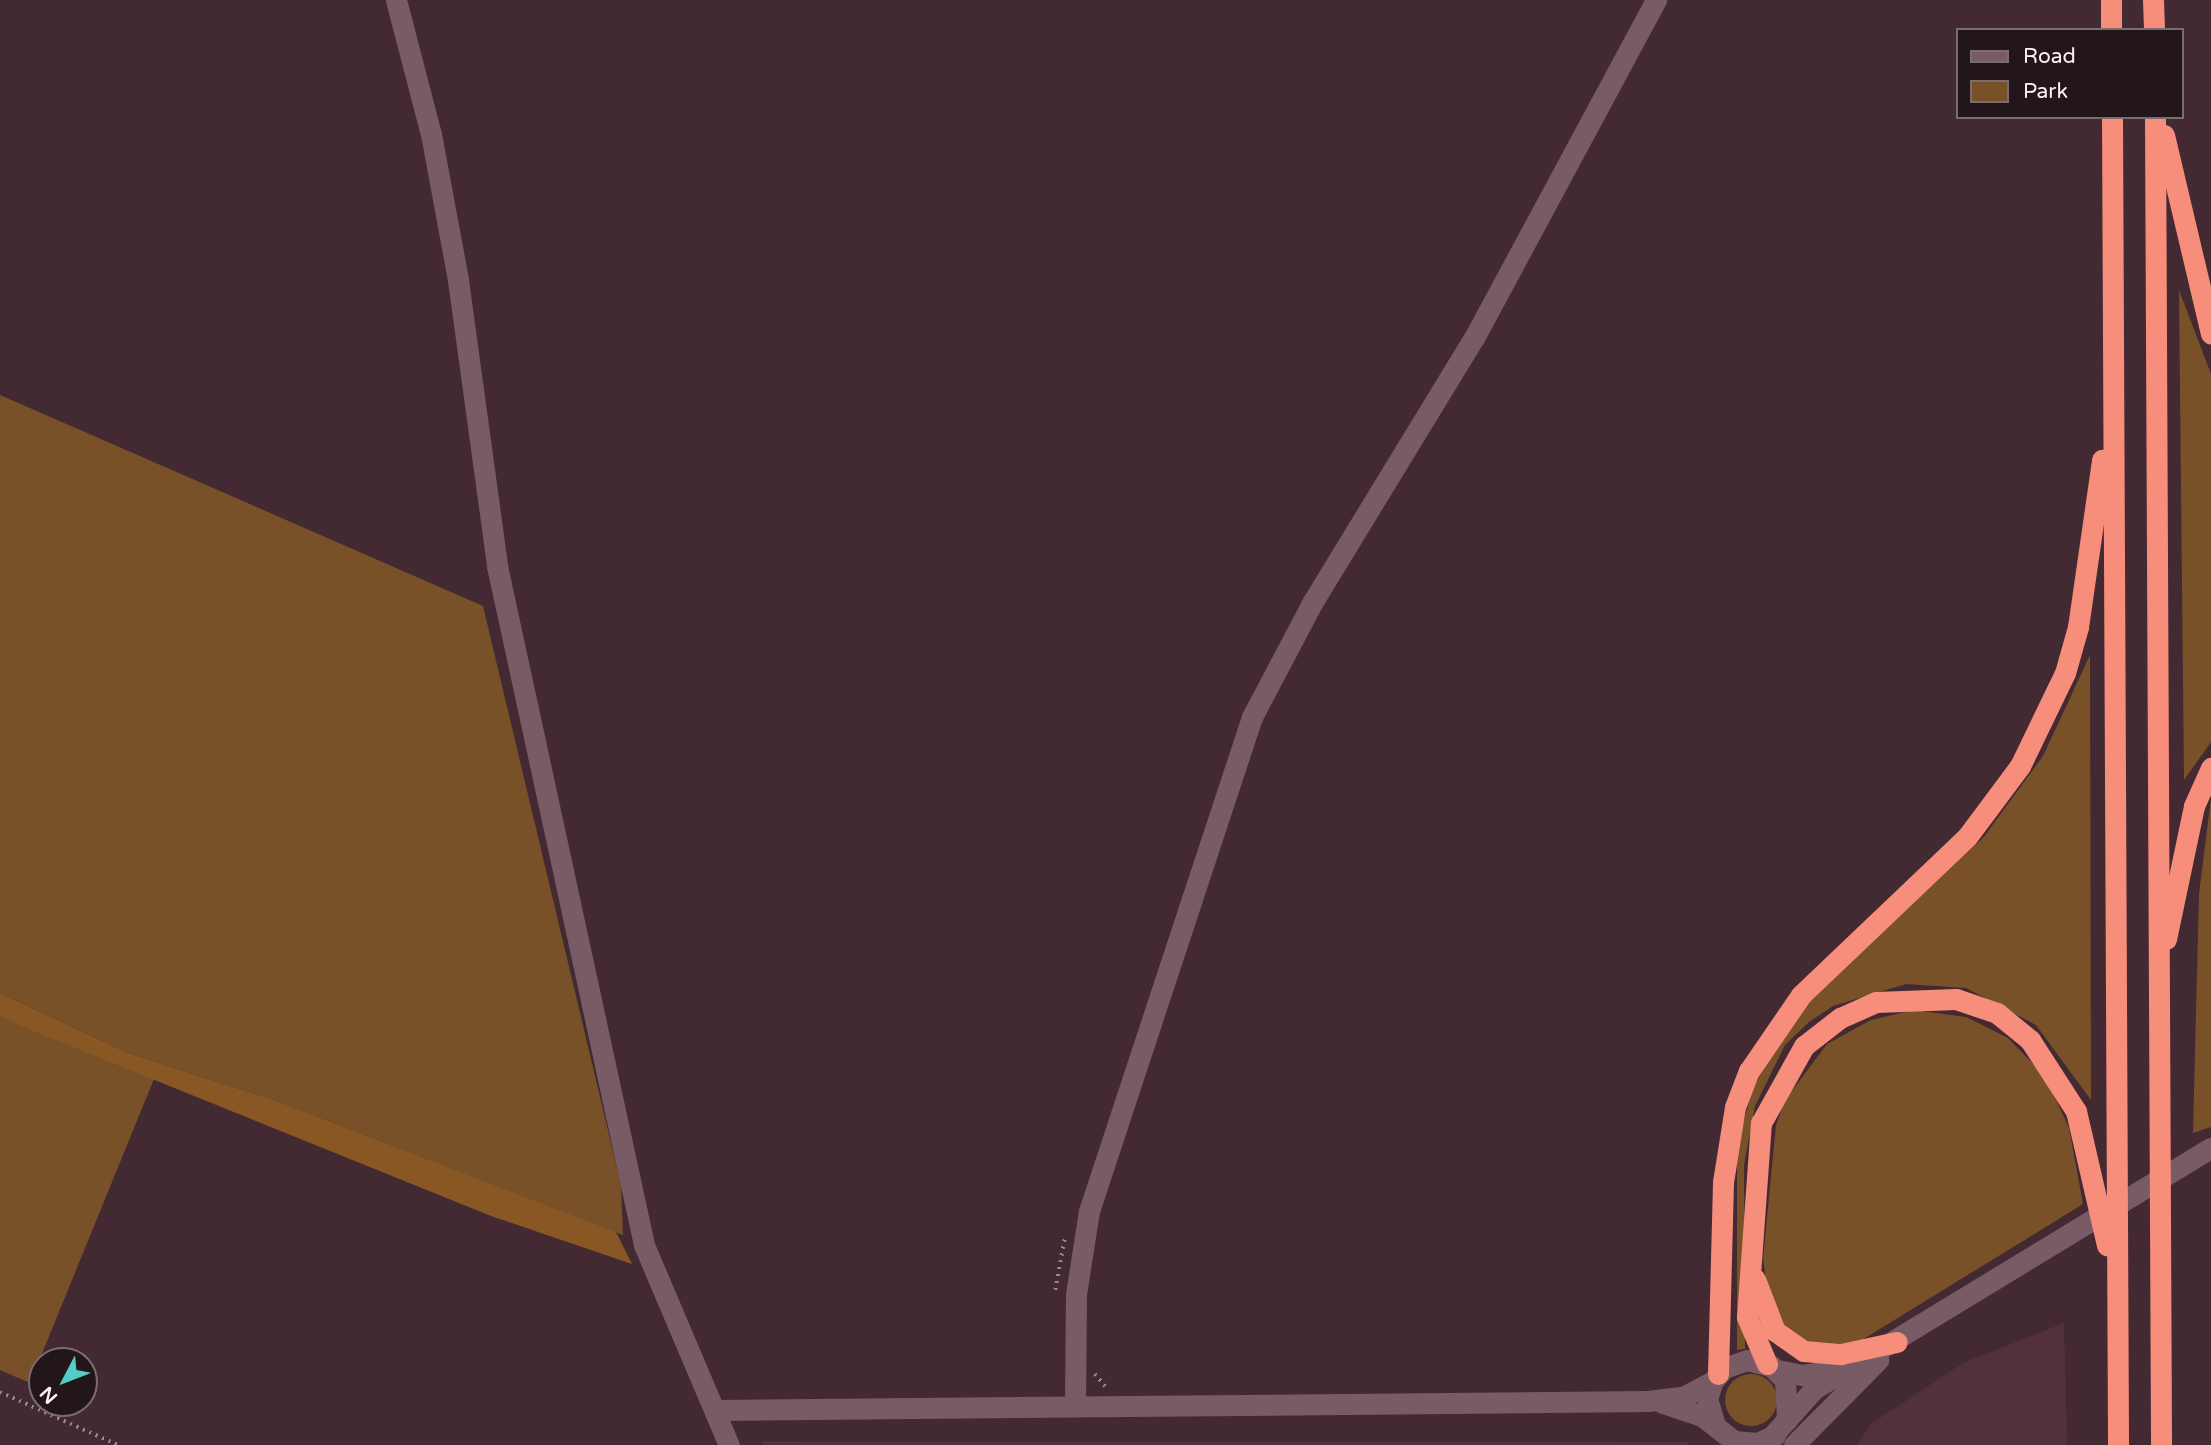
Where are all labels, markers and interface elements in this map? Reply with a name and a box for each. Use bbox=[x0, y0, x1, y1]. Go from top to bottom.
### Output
legend bbox=[1955, 28, 2183, 119]
text: Road bbox=[2023, 44, 2076, 69]
text: Park bbox=[2023, 79, 2068, 104]
north arrow bbox=[28, 1347, 98, 1417]
text: N bbox=[36, 1382, 62, 1408]

